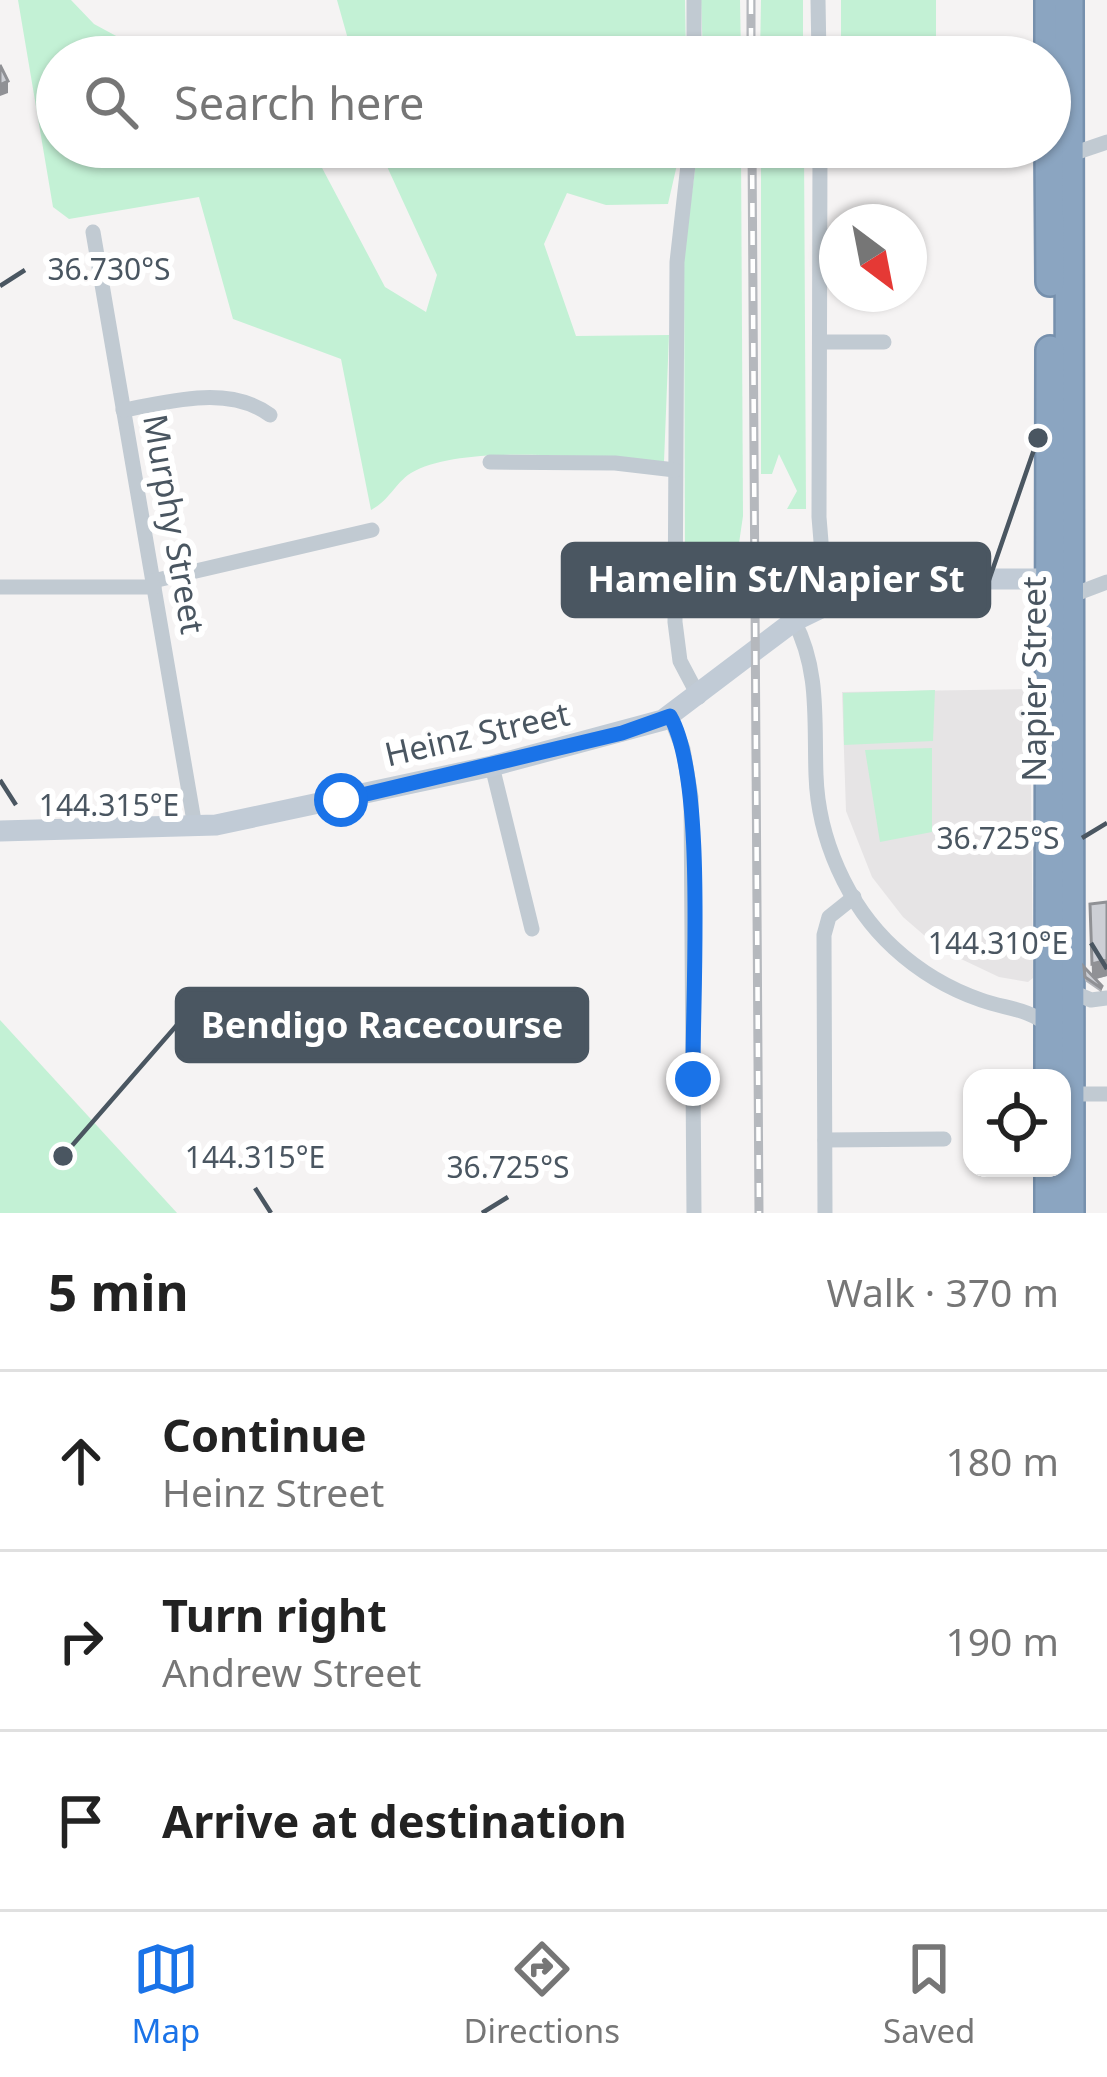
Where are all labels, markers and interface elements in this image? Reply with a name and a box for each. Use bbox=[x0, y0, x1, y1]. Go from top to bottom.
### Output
search box bbox=[36, 36, 1071, 168]
icon: search bbox=[78, 69, 144, 135]
text: Search here bbox=[174, 72, 424, 133]
north arrow bbox=[819, 204, 927, 312]
text: 36.730°S bbox=[47, 248, 171, 289]
street label: Murphy Street bbox=[133, 411, 216, 637]
callout: Hamelin St/Napier St bbox=[563, 544, 989, 616]
text: Hamelin St/Napier St bbox=[587, 554, 965, 603]
street label: Napier Street bbox=[1011, 576, 1056, 782]
street label: Heinz Street bbox=[380, 690, 574, 777]
route start bbox=[314, 773, 368, 827]
text: 144.315°E bbox=[39, 784, 179, 825]
text: 36.725°S bbox=[936, 817, 1060, 858]
text: 144.310°E bbox=[928, 922, 1068, 963]
callout: Bendigo Racecourse bbox=[177, 989, 587, 1061]
text: Bendigo Racecourse bbox=[201, 1000, 563, 1049]
route end bbox=[666, 1052, 720, 1106]
map controls bbox=[963, 1069, 1071, 1177]
button: locate bbox=[963, 1069, 1071, 1177]
text: 144.315°E bbox=[185, 1136, 325, 1177]
text: 36.725°S bbox=[446, 1146, 570, 1187]
text: 5 min bbox=[48, 1256, 189, 1326]
text: Walk · 370 m bbox=[826, 1265, 1059, 1318]
text: Continue bbox=[162, 1404, 367, 1465]
icon: ahead bbox=[48, 1428, 114, 1494]
text: 180 m bbox=[945, 1434, 1059, 1487]
text: Heinz Street bbox=[162, 1465, 384, 1518]
text: Turn right bbox=[162, 1584, 387, 1645]
icon: right bbox=[48, 1608, 114, 1674]
text: 190 m bbox=[945, 1614, 1059, 1667]
text: Andrew Street bbox=[162, 1645, 421, 1698]
icon: arrive bbox=[48, 1788, 114, 1854]
text: Arrive at destination bbox=[162, 1790, 627, 1851]
tab: Map bbox=[132, 1936, 200, 2053]
tab: Directions bbox=[463, 1936, 620, 2053]
tab: Saved bbox=[883, 1936, 975, 2053]

